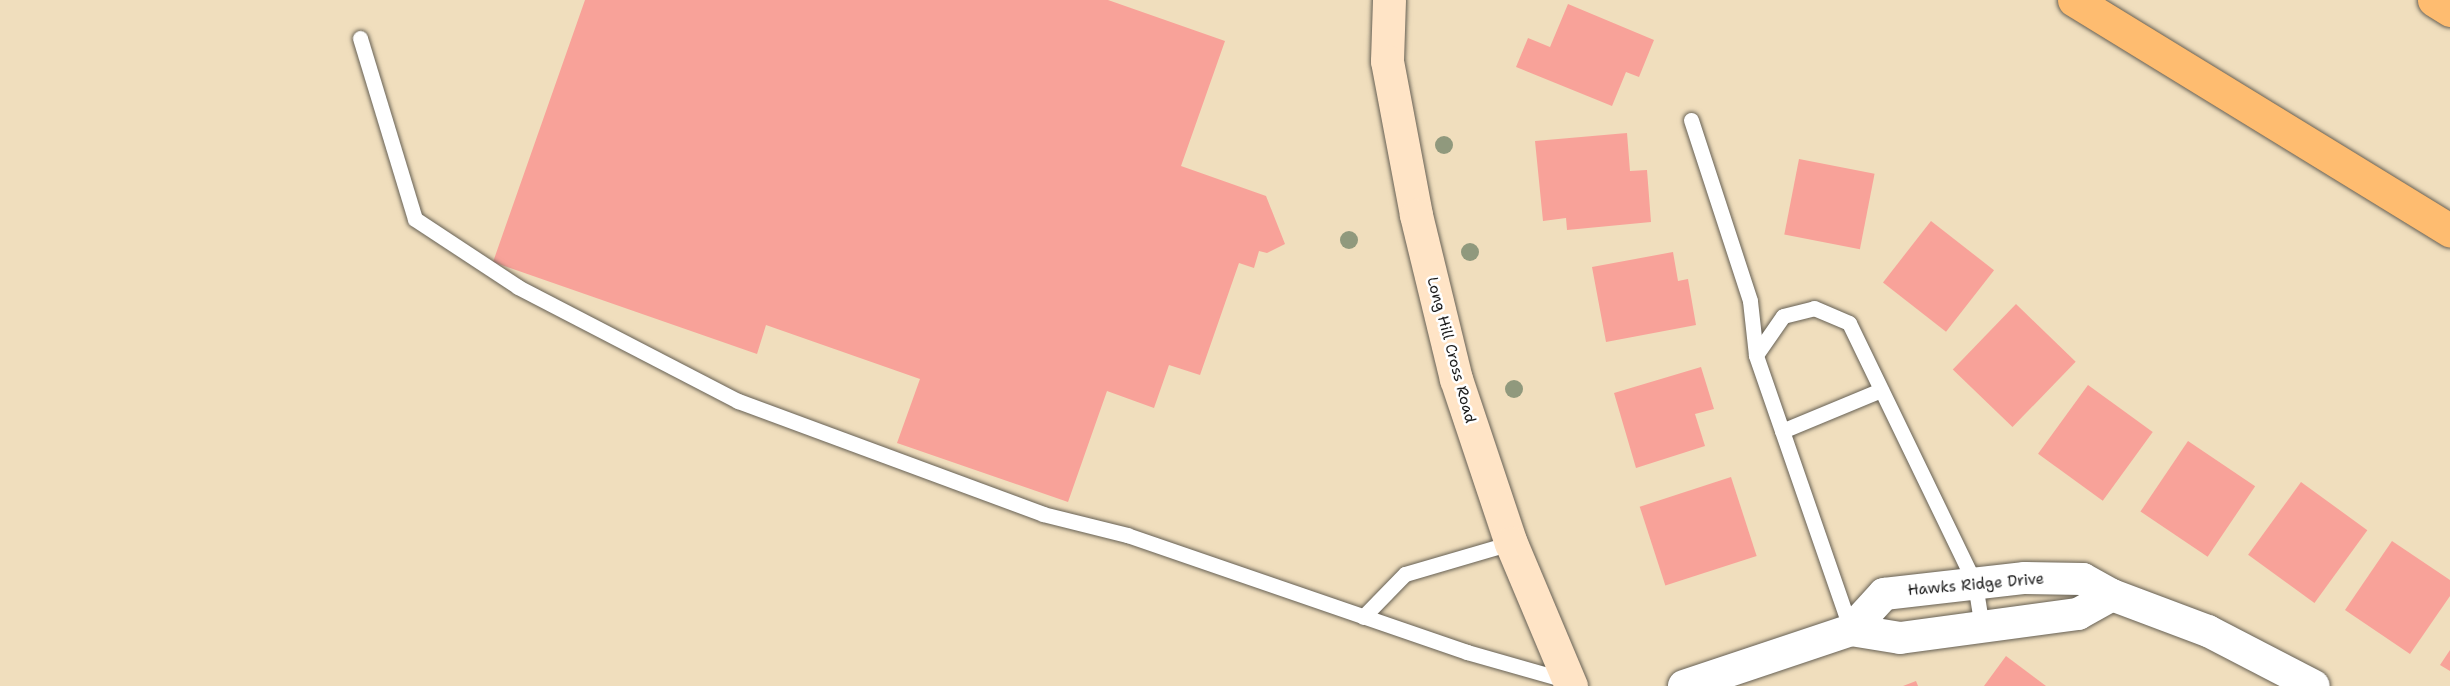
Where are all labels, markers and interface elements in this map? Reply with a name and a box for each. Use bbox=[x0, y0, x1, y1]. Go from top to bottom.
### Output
street label: Long Hill Cross Road bbox=[1423, 275, 1479, 425]
street label: Hawks Ridge Drive bbox=[1907, 570, 2045, 600]

